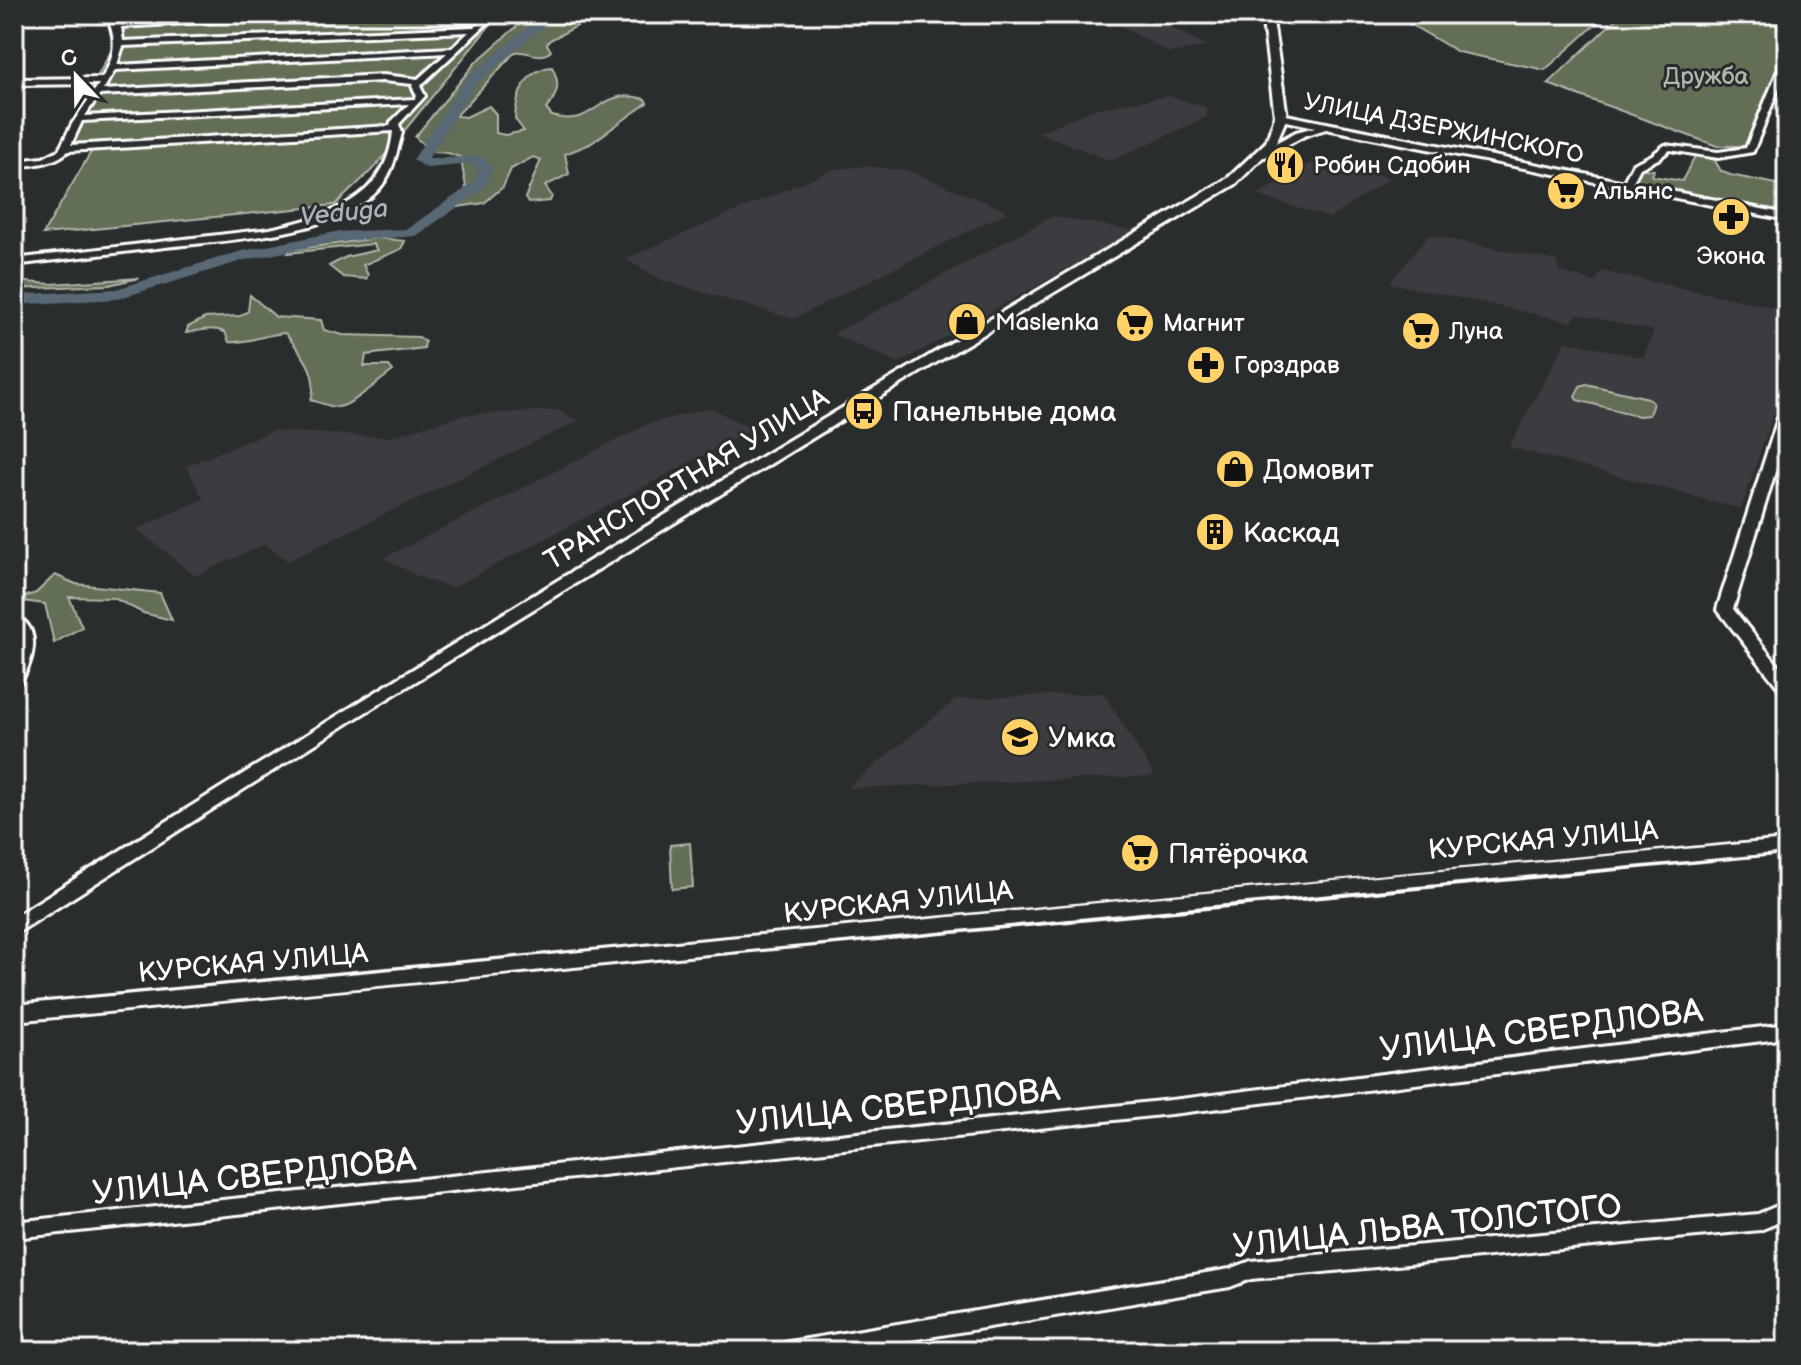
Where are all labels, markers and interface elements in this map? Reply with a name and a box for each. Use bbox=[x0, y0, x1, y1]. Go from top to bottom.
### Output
north arrow bbox=[36, 36, 116, 116]
text: С bbox=[57, 43, 81, 74]
park label: Дружба bbox=[1663, 62, 1749, 91]
street label: УЛИЦА ДЗЕРЖИНСКОГО bbox=[1302, 87, 1586, 170]
restaurant icon: Робин Сдобин bbox=[1264, 144, 1306, 186]
place label: Робин Сдобин bbox=[1313, 151, 1471, 180]
supermarket icon: Альянс bbox=[1545, 170, 1587, 212]
place label: Альянс bbox=[1593, 177, 1673, 206]
water label: Veduga bbox=[299, 193, 390, 234]
pharmacy icon: Экона bbox=[1710, 196, 1752, 238]
place label: Экона bbox=[1697, 242, 1765, 271]
shop icon: Maslenka bbox=[946, 301, 988, 343]
supermarket icon: Магнит bbox=[1114, 302, 1156, 344]
place label: Maslenka bbox=[995, 308, 1099, 337]
place label: Магнит bbox=[1163, 309, 1245, 338]
supermarket icon: Луна bbox=[1400, 310, 1442, 352]
place label: Луна bbox=[1448, 317, 1503, 346]
pharmacy icon: Горздрав bbox=[1185, 344, 1227, 386]
place label: Горздрав bbox=[1234, 351, 1340, 380]
street label: ТРАНСПОРТНАЯ УЛИЦА bbox=[539, 381, 836, 577]
bus stop icon: Панельные дома bbox=[843, 390, 885, 432]
place label: Панельные дома bbox=[892, 396, 1117, 429]
shop icon: Домовит bbox=[1214, 448, 1256, 490]
place label: Домовит bbox=[1263, 454, 1374, 487]
building icon: Каскад bbox=[1194, 511, 1236, 553]
place label: Каскад bbox=[1243, 517, 1339, 550]
school or university icon: Умка bbox=[999, 716, 1041, 758]
place label: Умка bbox=[1048, 722, 1116, 755]
street label: КУРСКАЯ УЛИЦА bbox=[1427, 814, 1660, 867]
supermarket icon: Пятёрочка bbox=[1119, 832, 1161, 874]
place label: Пятёрочка bbox=[1168, 838, 1309, 871]
street label: КУРСКАЯ УЛИЦА bbox=[782, 874, 1015, 931]
street label: КУРСКАЯ УЛИЦА bbox=[137, 937, 370, 990]
street label: УЛИЦА СВЕРДЛОВА bbox=[1377, 990, 1705, 1071]
street label: УЛИЦА СВЕРДЛОВА bbox=[734, 1069, 1062, 1144]
street label: УЛИЦА СВЕРДЛОВА bbox=[90, 1139, 418, 1214]
street label: УЛИЦА ЛЬВА ТОЛСТОГО bbox=[1231, 1186, 1623, 1267]

